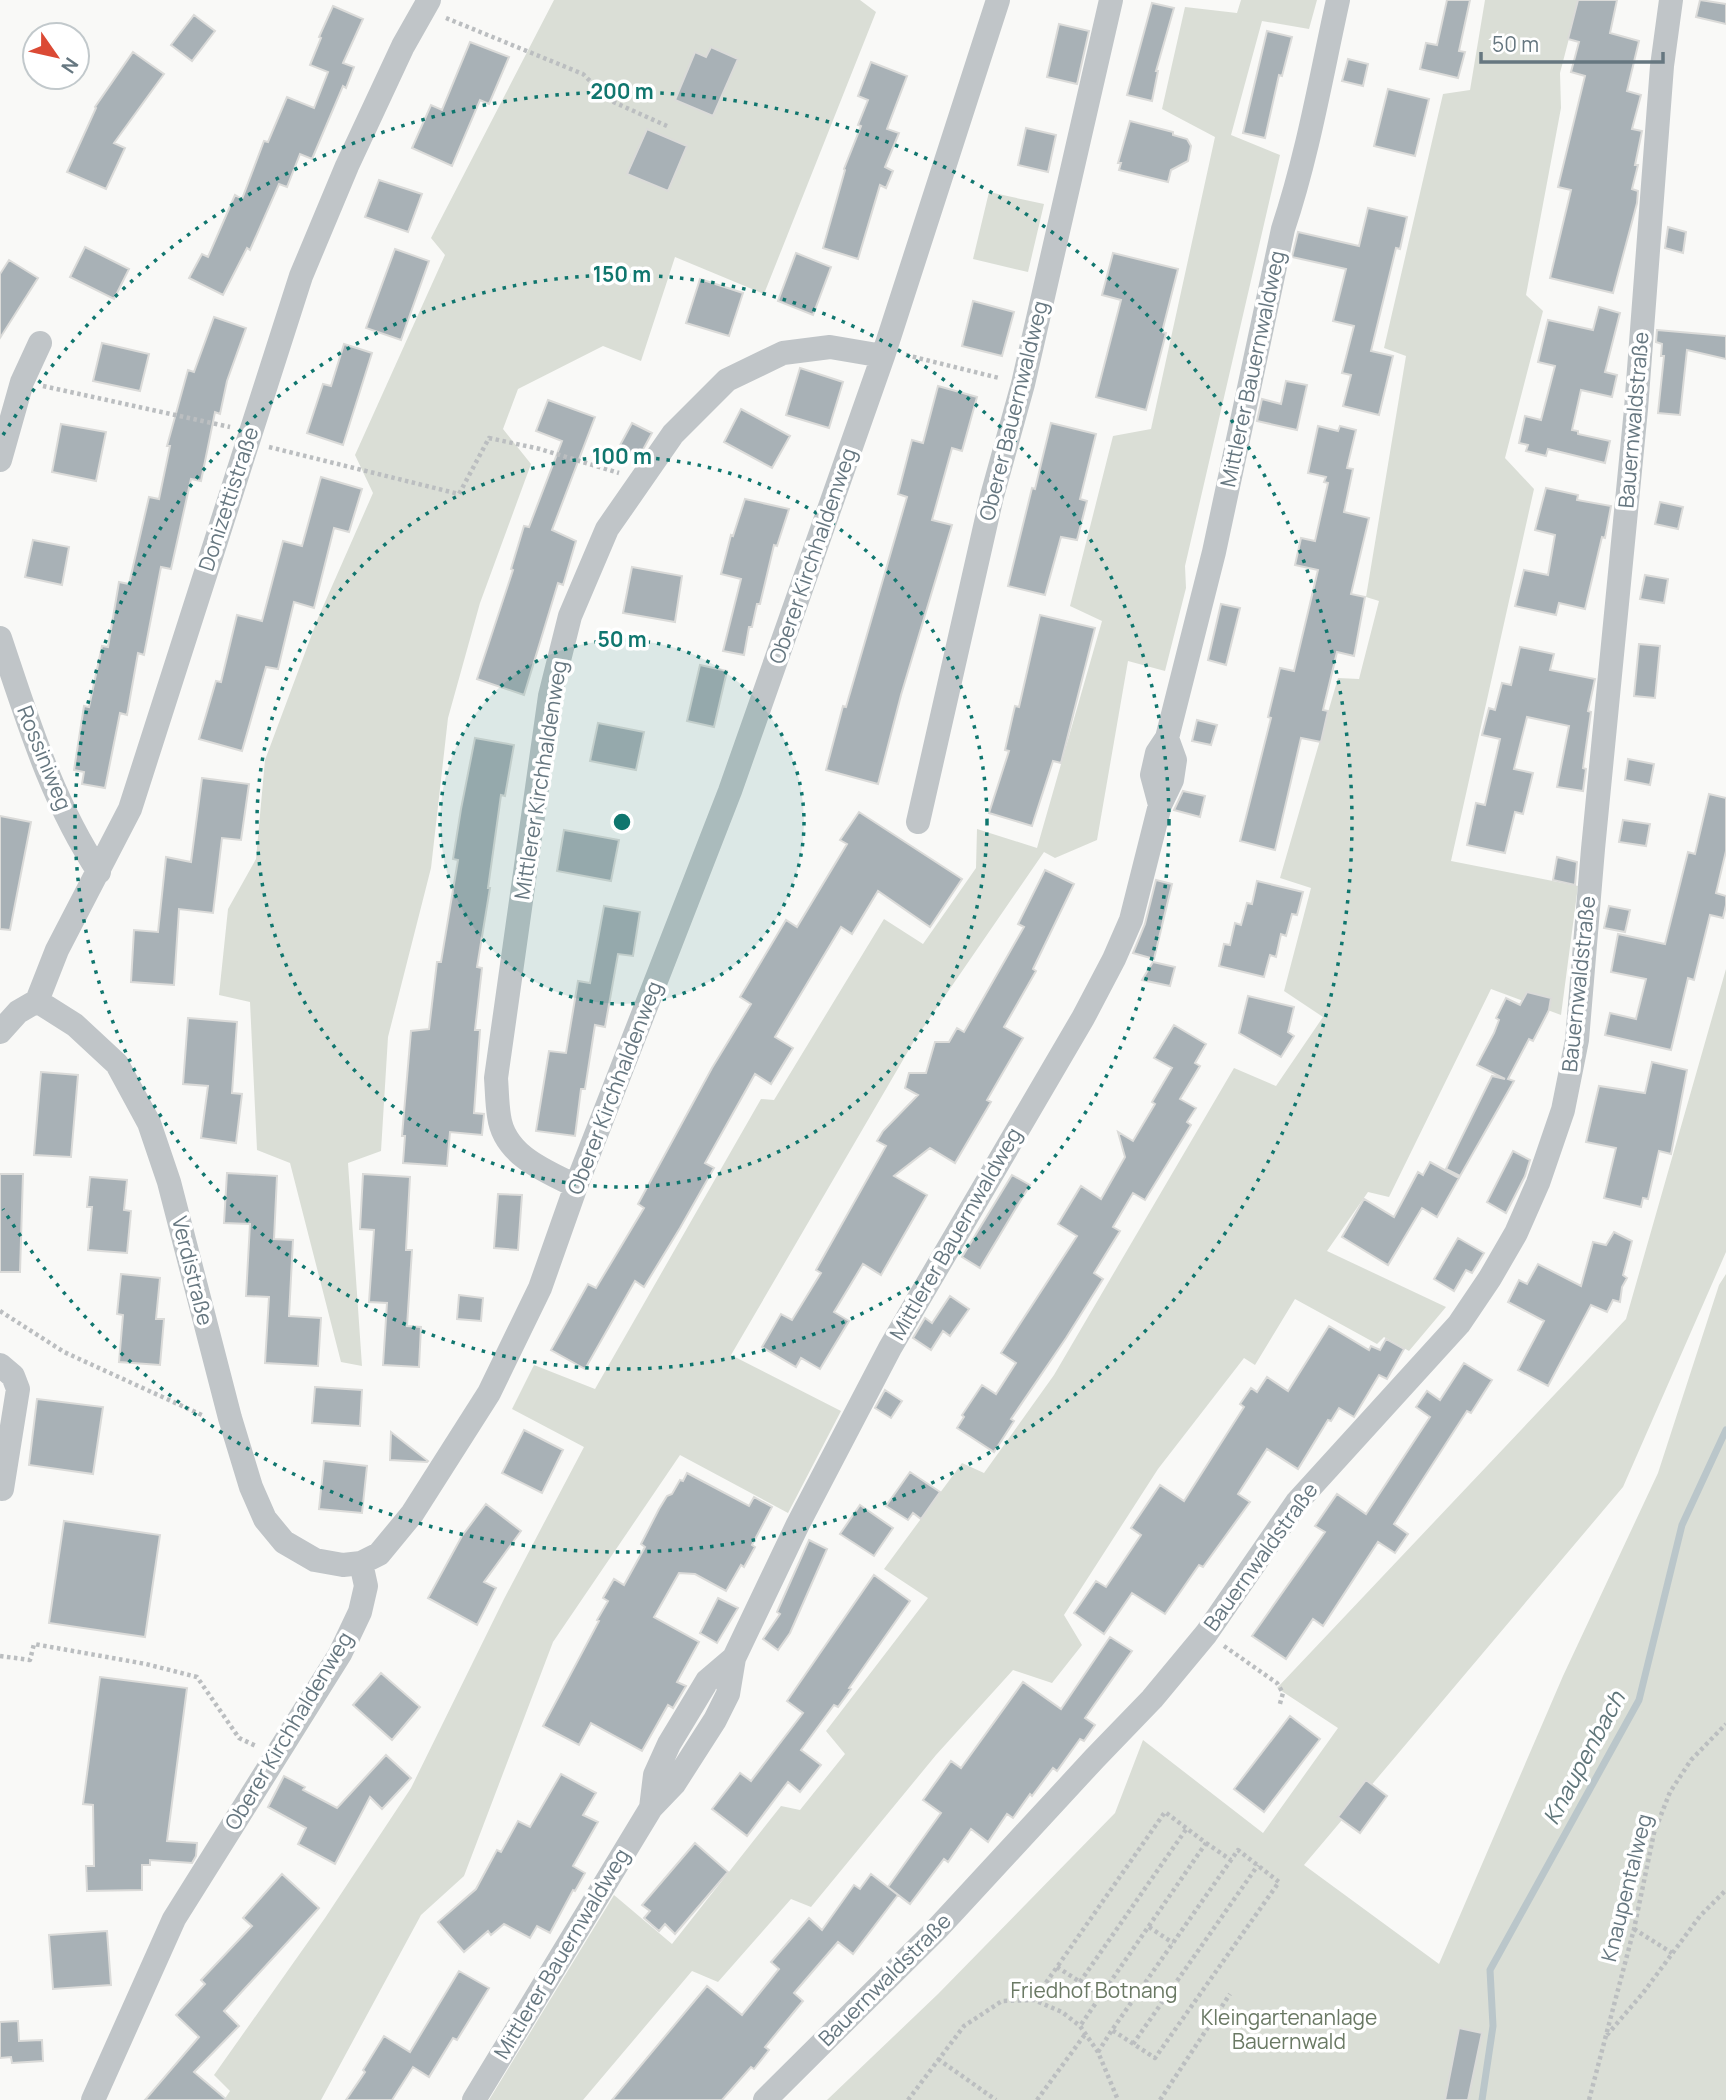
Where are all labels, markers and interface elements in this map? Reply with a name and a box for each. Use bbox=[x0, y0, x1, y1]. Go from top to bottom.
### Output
north arrow bbox=[21, 21, 91, 91]
scale bar bbox=[1481, 21, 1663, 65]
text: 50 m bbox=[1492, 30, 1539, 58]
text: N bbox=[55, 53, 85, 78]
text: 200 m bbox=[590, 77, 654, 105]
street label: Mittlerer Bauernwaldweg bbox=[1213, 248, 1291, 490]
text: 150 m bbox=[593, 260, 651, 288]
street label: Oberer Bauernwaldweg bbox=[972, 298, 1054, 524]
street label: Bauernwaldstraße bbox=[1611, 331, 1655, 509]
street label: Donizettistraße bbox=[192, 423, 265, 574]
text: 100 m bbox=[592, 442, 652, 470]
street label: Oberer Kirchhaldenweg bbox=[762, 444, 862, 667]
text: 50 m bbox=[597, 625, 647, 653]
street label: Mittlerer Kirchhaldenweg bbox=[507, 658, 573, 901]
street label: Rossiniweg bbox=[11, 701, 79, 814]
centre of rings bbox=[610, 810, 634, 834]
street label: Bauernwaldstraße bbox=[1555, 894, 1601, 1073]
street label: Oberer Kirchhaldenweg bbox=[560, 977, 668, 1198]
street label: Mittlerer Bauernwaldweg bbox=[883, 1122, 1027, 1345]
street label: Verdistraße bbox=[166, 1213, 220, 1328]
street label: Bauernwaldstraße bbox=[1197, 1477, 1324, 1636]
street label: Oberer Kirchhaldenweg bbox=[218, 1626, 358, 1835]
water label: Knaupenbach bbox=[1535, 1684, 1632, 1830]
street label: Knaupentalweg bbox=[1594, 1811, 1658, 1965]
street label: Mittlerer Bauernwaldweg bbox=[487, 1843, 635, 2064]
street label: Bauernwaldstraße bbox=[812, 1907, 957, 2052]
park label: Friedhof Botnang bbox=[1010, 1976, 1178, 2004]
park label: Kleingartenanlage Bauernwald bbox=[1201, 2003, 1377, 2055]

